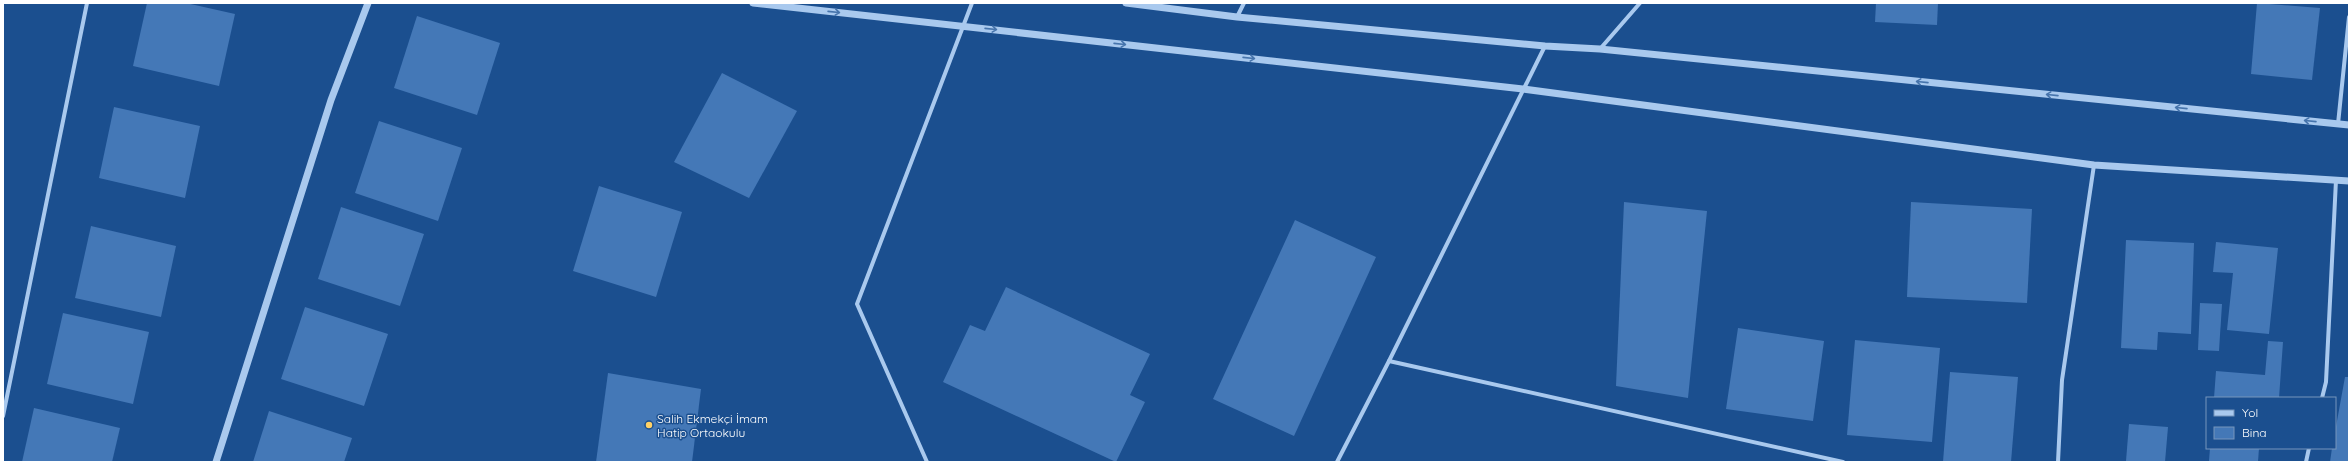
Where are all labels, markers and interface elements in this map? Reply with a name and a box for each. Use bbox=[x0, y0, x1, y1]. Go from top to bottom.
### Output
one-way arrow bbox=[827, 8, 840, 16]
one-way arrow bbox=[984, 25, 997, 33]
one-way arrow bbox=[1113, 40, 1126, 47]
one-way arrow bbox=[1242, 54, 1255, 62]
one-way arrow bbox=[1916, 78, 1929, 85]
one-way arrow bbox=[2045, 91, 2058, 98]
one-way arrow bbox=[2175, 104, 2188, 112]
one-way arrow bbox=[2304, 117, 2317, 125]
legend bbox=[2206, 397, 2336, 449]
text: Yol bbox=[2242, 405, 2258, 420]
place label: Salih Ekmekçi İmam Hatip Ortaokulu bbox=[657, 411, 768, 440]
marker: Salih Ekmekçi İmam Hatip Ortaokulu bbox=[644, 420, 654, 430]
text: Bina bbox=[2242, 425, 2267, 440]

